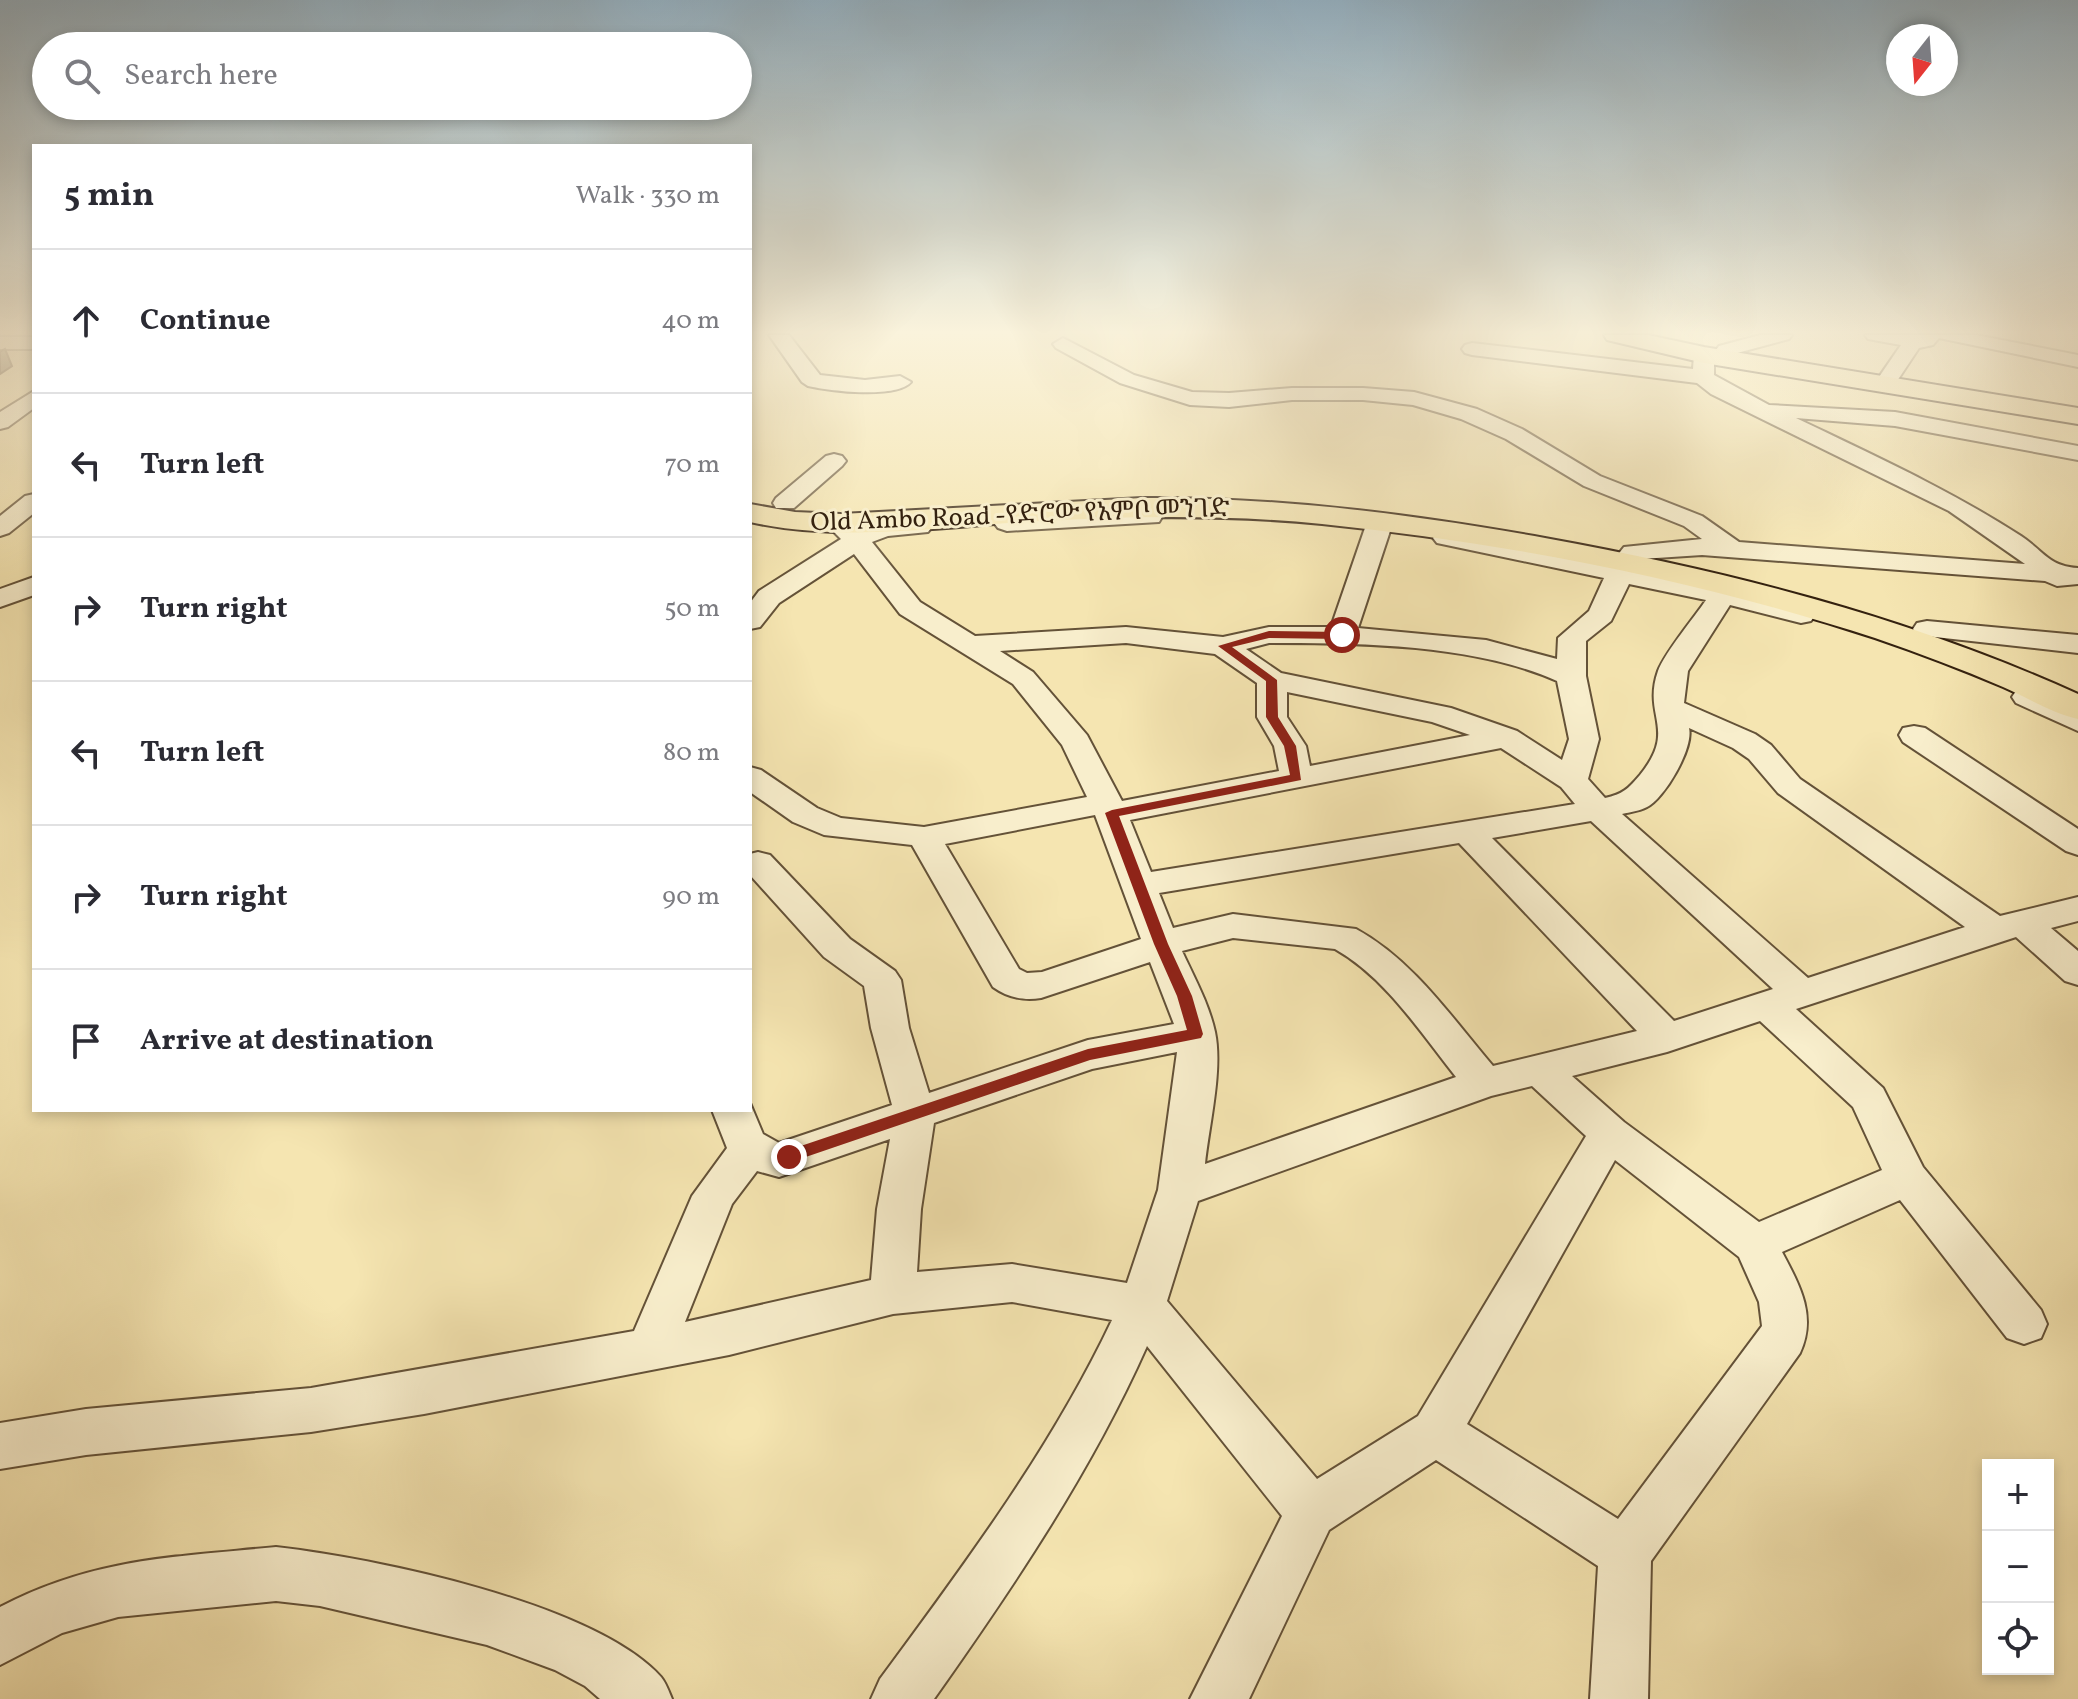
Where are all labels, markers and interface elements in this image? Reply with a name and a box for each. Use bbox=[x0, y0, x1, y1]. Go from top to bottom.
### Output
north arrow bbox=[1886, 24, 1958, 96]
search box bbox=[32, 32, 752, 120]
icon: search bbox=[60, 54, 104, 98]
text: Search here bbox=[124, 55, 278, 97]
text: 5 min bbox=[64, 173, 154, 220]
text: Walk · 330 m bbox=[576, 178, 720, 214]
icon: ahead bbox=[64, 299, 108, 343]
text: Continue bbox=[140, 300, 271, 342]
text: 40 m bbox=[661, 303, 720, 339]
icon: left bbox=[64, 443, 108, 487]
text: Turn left bbox=[140, 444, 264, 486]
text: 70 m bbox=[665, 447, 720, 483]
street label: Old Ambo Road -የድሮው የአምቦ መንገድ bbox=[810, 491, 1231, 541]
icon: right bbox=[64, 587, 108, 631]
text: Turn right bbox=[140, 588, 288, 630]
text: 50 m bbox=[664, 591, 720, 627]
route start bbox=[1324, 617, 1360, 653]
icon: left bbox=[64, 731, 108, 775]
text: Turn left bbox=[140, 732, 264, 774]
text: 80 m bbox=[663, 735, 720, 771]
icon: right bbox=[64, 875, 108, 919]
text: Turn right bbox=[140, 876, 288, 918]
text: 90 m bbox=[662, 879, 720, 915]
icon: arrive bbox=[64, 1019, 108, 1063]
text: Arrive at destination bbox=[140, 1020, 434, 1062]
route end bbox=[771, 1139, 807, 1175]
map controls bbox=[1982, 1459, 2054, 1675]
button: + bbox=[1982, 1459, 2054, 1531]
button: − bbox=[1982, 1531, 2054, 1603]
button: locate bbox=[1982, 1603, 2054, 1675]

